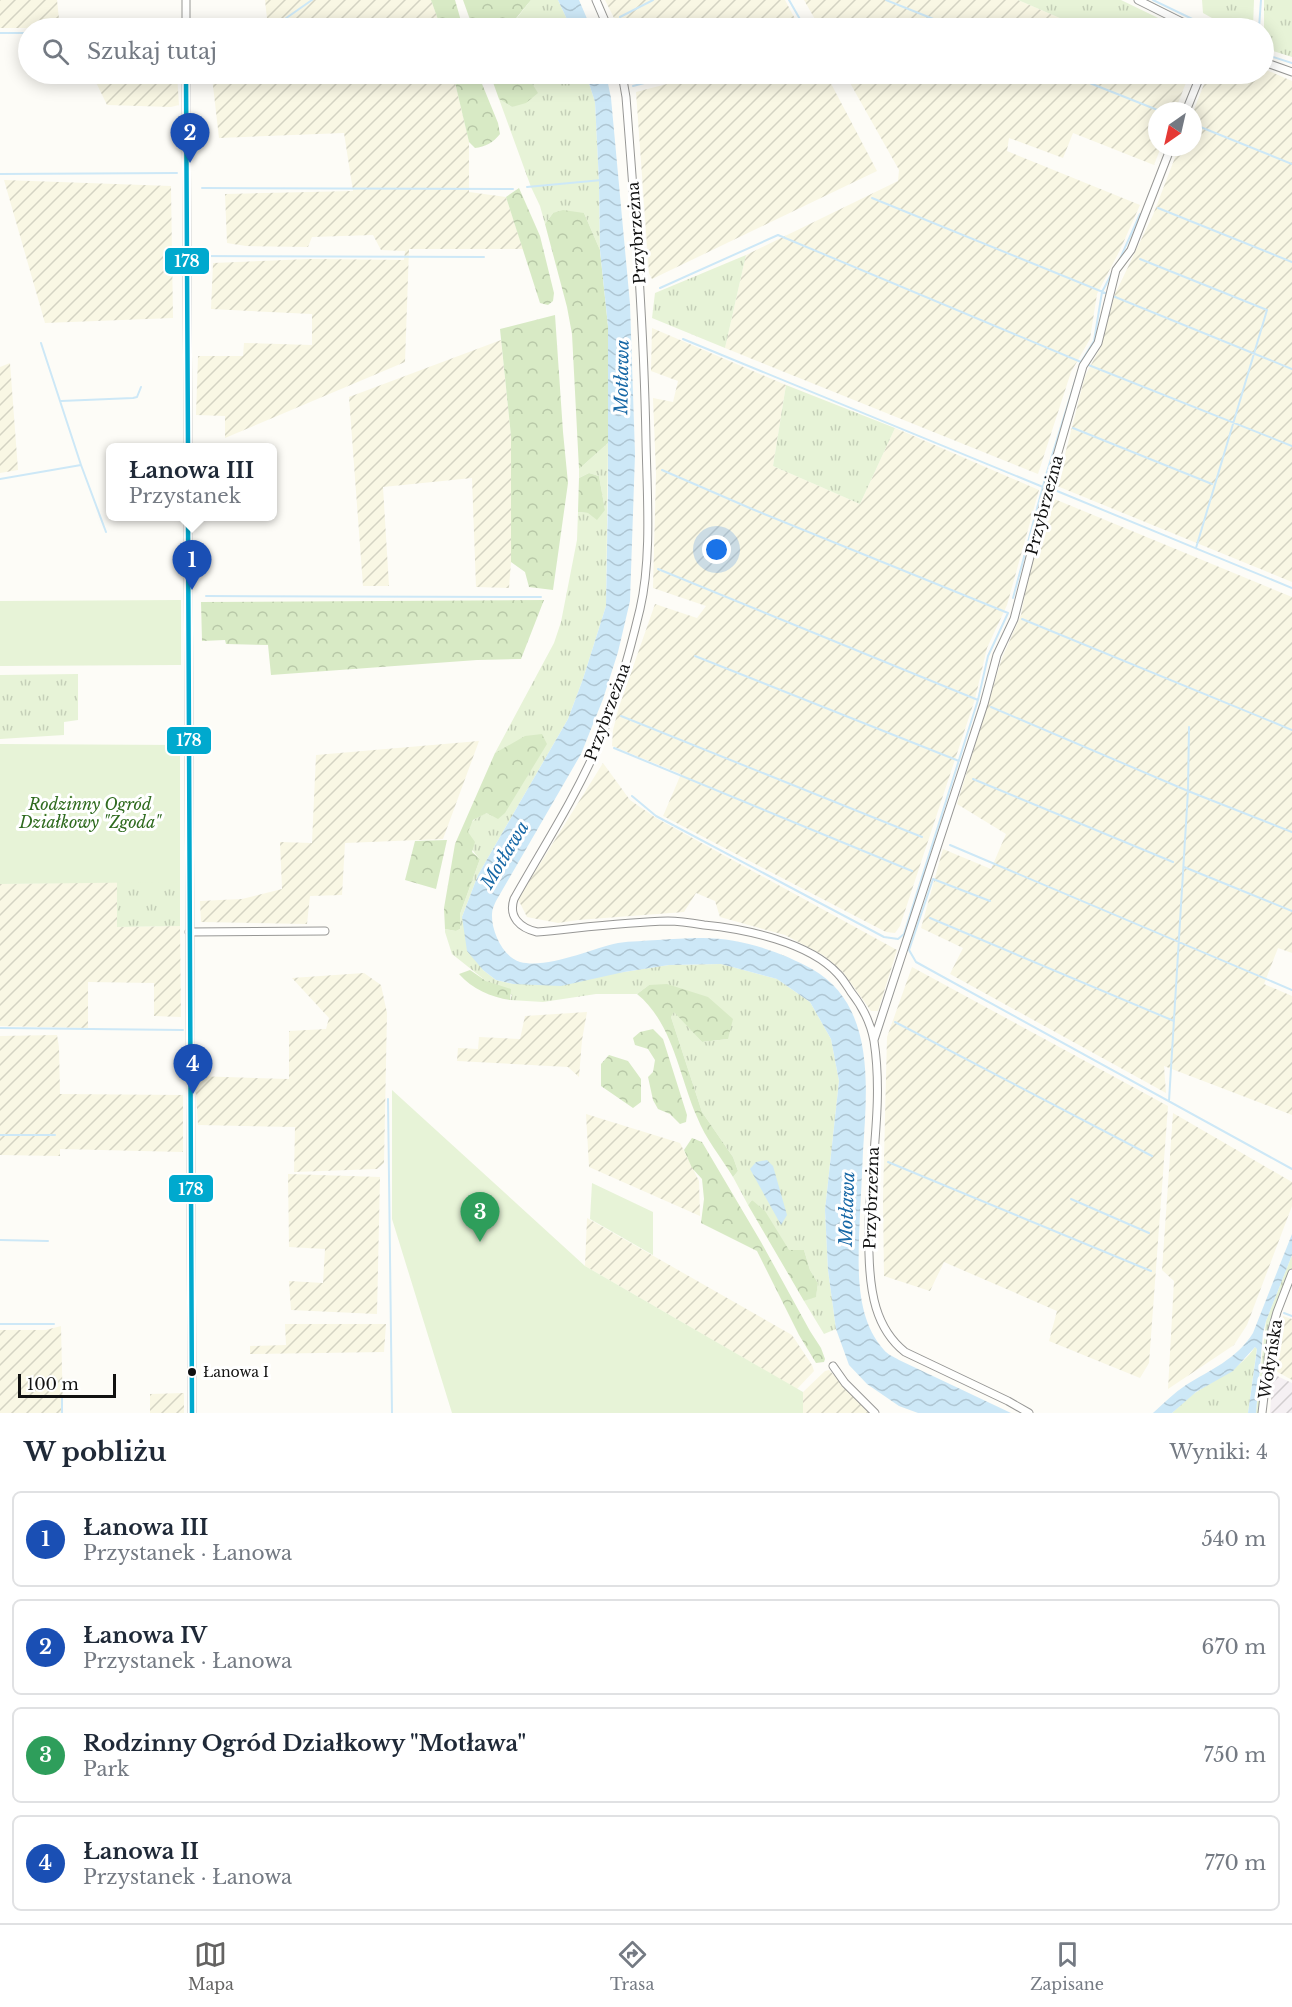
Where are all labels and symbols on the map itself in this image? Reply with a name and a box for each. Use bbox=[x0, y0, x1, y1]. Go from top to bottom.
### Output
north arrow bbox=[1148, 102, 1202, 156]
pin: 2 bbox=[170, 114, 210, 163]
street label: Przybrzeżna bbox=[622, 181, 650, 285]
line badge: 178 bbox=[164, 247, 210, 275]
text: 178 bbox=[174, 251, 200, 271]
water label: Motława bbox=[610, 339, 634, 416]
street label: Przybrzeżna bbox=[1021, 453, 1067, 557]
your location bbox=[702, 535, 731, 564]
pin: 1 bbox=[172, 540, 212, 590]
street label: Przybrzeżna bbox=[580, 660, 634, 764]
line badge: 178 bbox=[166, 726, 212, 755]
text: 178 bbox=[176, 730, 202, 750]
park label: Rodzinny Ogród Działkowy "Zgoda" bbox=[18, 794, 162, 832]
water label: Motława bbox=[476, 817, 534, 894]
pin: 4 bbox=[174, 1044, 212, 1094]
street label: Przybrzeżna bbox=[859, 1146, 883, 1250]
water label: Motława bbox=[835, 1171, 859, 1248]
line badge: 178 bbox=[168, 1174, 214, 1203]
text: 178 bbox=[178, 1179, 204, 1199]
pin: 3 bbox=[460, 1192, 500, 1242]
street label: Wołyńska bbox=[1254, 1318, 1286, 1401]
place label: Łanowa I bbox=[203, 1363, 269, 1381]
marker: Łanowa I bbox=[186, 1366, 198, 1378]
scale bar bbox=[18, 1371, 116, 1398]

